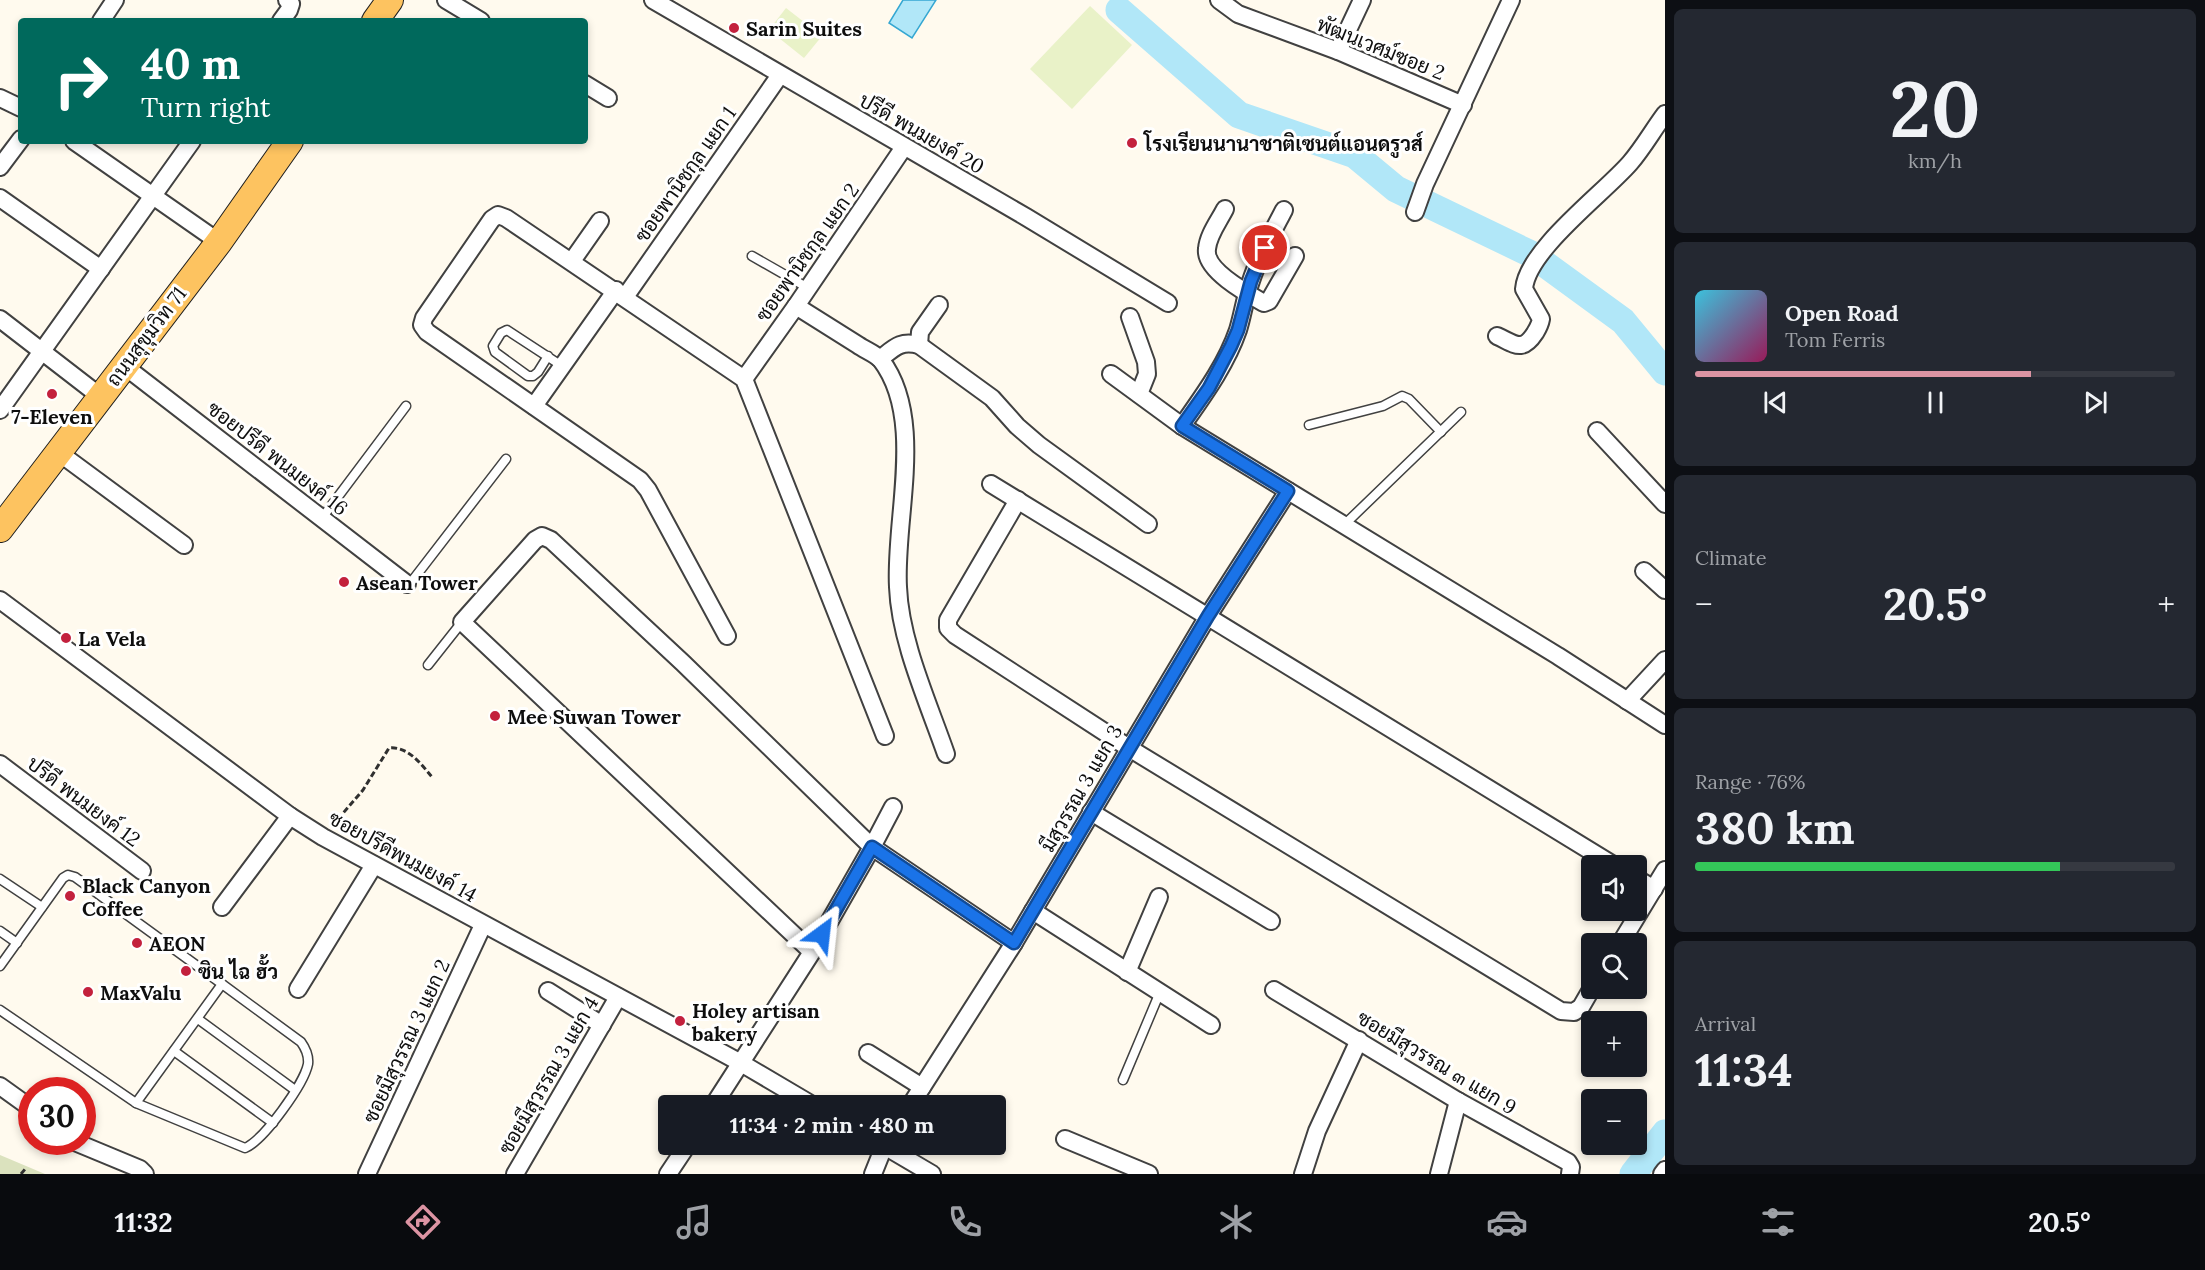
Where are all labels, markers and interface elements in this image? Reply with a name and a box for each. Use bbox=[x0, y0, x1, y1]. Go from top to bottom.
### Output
street label: พัฒนเวศม์ซอย 2 bbox=[1313, 10, 1449, 85]
place label: Sarin Suites bbox=[746, 16, 862, 41]
marker: Sarin Suites bbox=[727, 21, 741, 35]
text: 40 m bbox=[141, 37, 240, 91]
icon: right bbox=[42, 42, 120, 120]
text: 20 bbox=[1889, 59, 1981, 158]
street label: ปรีดี พนมยงค์ 20 bbox=[855, 86, 990, 179]
text: Turn right bbox=[141, 90, 270, 124]
street label: ซอยพานิชกุล แยก 1 bbox=[629, 101, 743, 248]
place label: โรงเรียนนานาชาติเซนต์แอนดรูวส์ bbox=[1143, 130, 1424, 158]
marker: โรงเรียนนานาชาติเซนต์แอนดรูวส์ bbox=[1125, 136, 1139, 150]
text: km/h bbox=[1908, 148, 1962, 173]
street label: ซอยพานิชกุล แยก 2 bbox=[750, 178, 866, 327]
pin bbox=[1239, 222, 1290, 273]
icon: arrive bbox=[1248, 231, 1281, 264]
street label: ถนนสุขุมวิท 71 bbox=[101, 281, 193, 392]
text: Open Road bbox=[1785, 299, 1899, 327]
text: Tom Ferris bbox=[1785, 327, 1885, 352]
icon: previous bbox=[1759, 386, 1792, 419]
icon: pause bbox=[1919, 386, 1952, 419]
icon: next bbox=[2079, 386, 2112, 419]
marker: 7-Eleven bbox=[45, 387, 59, 401]
street label: ซอยปรีดี พนมยงค์ 16 bbox=[203, 395, 354, 521]
place label: 7-Eleven bbox=[11, 404, 93, 429]
text: Climate bbox=[1695, 545, 1767, 570]
place label: Asean Tower bbox=[356, 570, 478, 595]
marker: Asean Tower bbox=[337, 575, 351, 589]
text: 20.5° bbox=[1883, 575, 1987, 632]
text: − bbox=[1695, 583, 1713, 625]
text: + bbox=[2157, 583, 2175, 625]
place label: La Vela bbox=[78, 626, 146, 651]
marker: La Vela bbox=[59, 631, 73, 645]
place label: Mee Suwan Tower bbox=[507, 704, 681, 729]
marker: Mee Suwan Tower bbox=[488, 709, 502, 723]
street label: มีสุวรรณ 3 แยก 3 bbox=[1034, 720, 1129, 857]
street label: ปรีดี พนมยงค์ 12 bbox=[23, 750, 146, 852]
text: Range · 76% bbox=[1695, 769, 1806, 794]
text: 380 km bbox=[1695, 799, 1855, 856]
street label: ซอยปรีดีพนมยงค์ 14 bbox=[325, 804, 482, 907]
map controls bbox=[1581, 855, 1647, 1155]
button: sound bbox=[1581, 855, 1647, 921]
place label: Black Canyon Coffee bbox=[82, 873, 211, 921]
marker: Black Canyon Coffee bbox=[63, 889, 77, 903]
position arrow bbox=[790, 902, 854, 966]
place label: AEON bbox=[149, 931, 205, 956]
button: search bbox=[1581, 933, 1647, 999]
marker: AEON bbox=[130, 936, 144, 950]
place label: ซิน ไฉ ฮั้ว bbox=[198, 954, 278, 984]
street label: ซอยมีสุวรรณ 3 แยก 2 bbox=[357, 955, 457, 1128]
marker: ซิน ไฉ ฮั้ว bbox=[179, 964, 193, 978]
place label: MaxValu bbox=[100, 980, 181, 1005]
marker: MaxValu bbox=[81, 985, 95, 999]
street label: ซอยมีสุวรรณ 3 แยก 4 bbox=[493, 992, 605, 1159]
place label: Holey artisan bakery bbox=[691, 998, 820, 1046]
street label: ซอยมีสุวรรณ ๓ แยก 9 bbox=[1352, 1005, 1521, 1121]
button: + bbox=[1581, 1011, 1647, 1077]
text: Arrival bbox=[1695, 1011, 1756, 1036]
marker: Holey artisan bakery bbox=[673, 1014, 687, 1028]
text: 11:34 bbox=[1695, 1041, 1793, 1098]
speed limit sign: 30 bbox=[18, 1077, 96, 1155]
button: − bbox=[1581, 1089, 1647, 1155]
text: 11:34 · 2 min · 480 m bbox=[730, 1111, 934, 1139]
icon: directions bbox=[402, 1201, 444, 1243]
icon: music bbox=[673, 1201, 715, 1243]
icon: phone bbox=[944, 1201, 986, 1243]
icon: climate bbox=[1215, 1201, 1257, 1243]
icon: car bbox=[1486, 1201, 1528, 1243]
icon: filters bbox=[1757, 1201, 1799, 1243]
text: 11:32 bbox=[115, 1205, 173, 1239]
text: 20.5° bbox=[2028, 1205, 2090, 1239]

